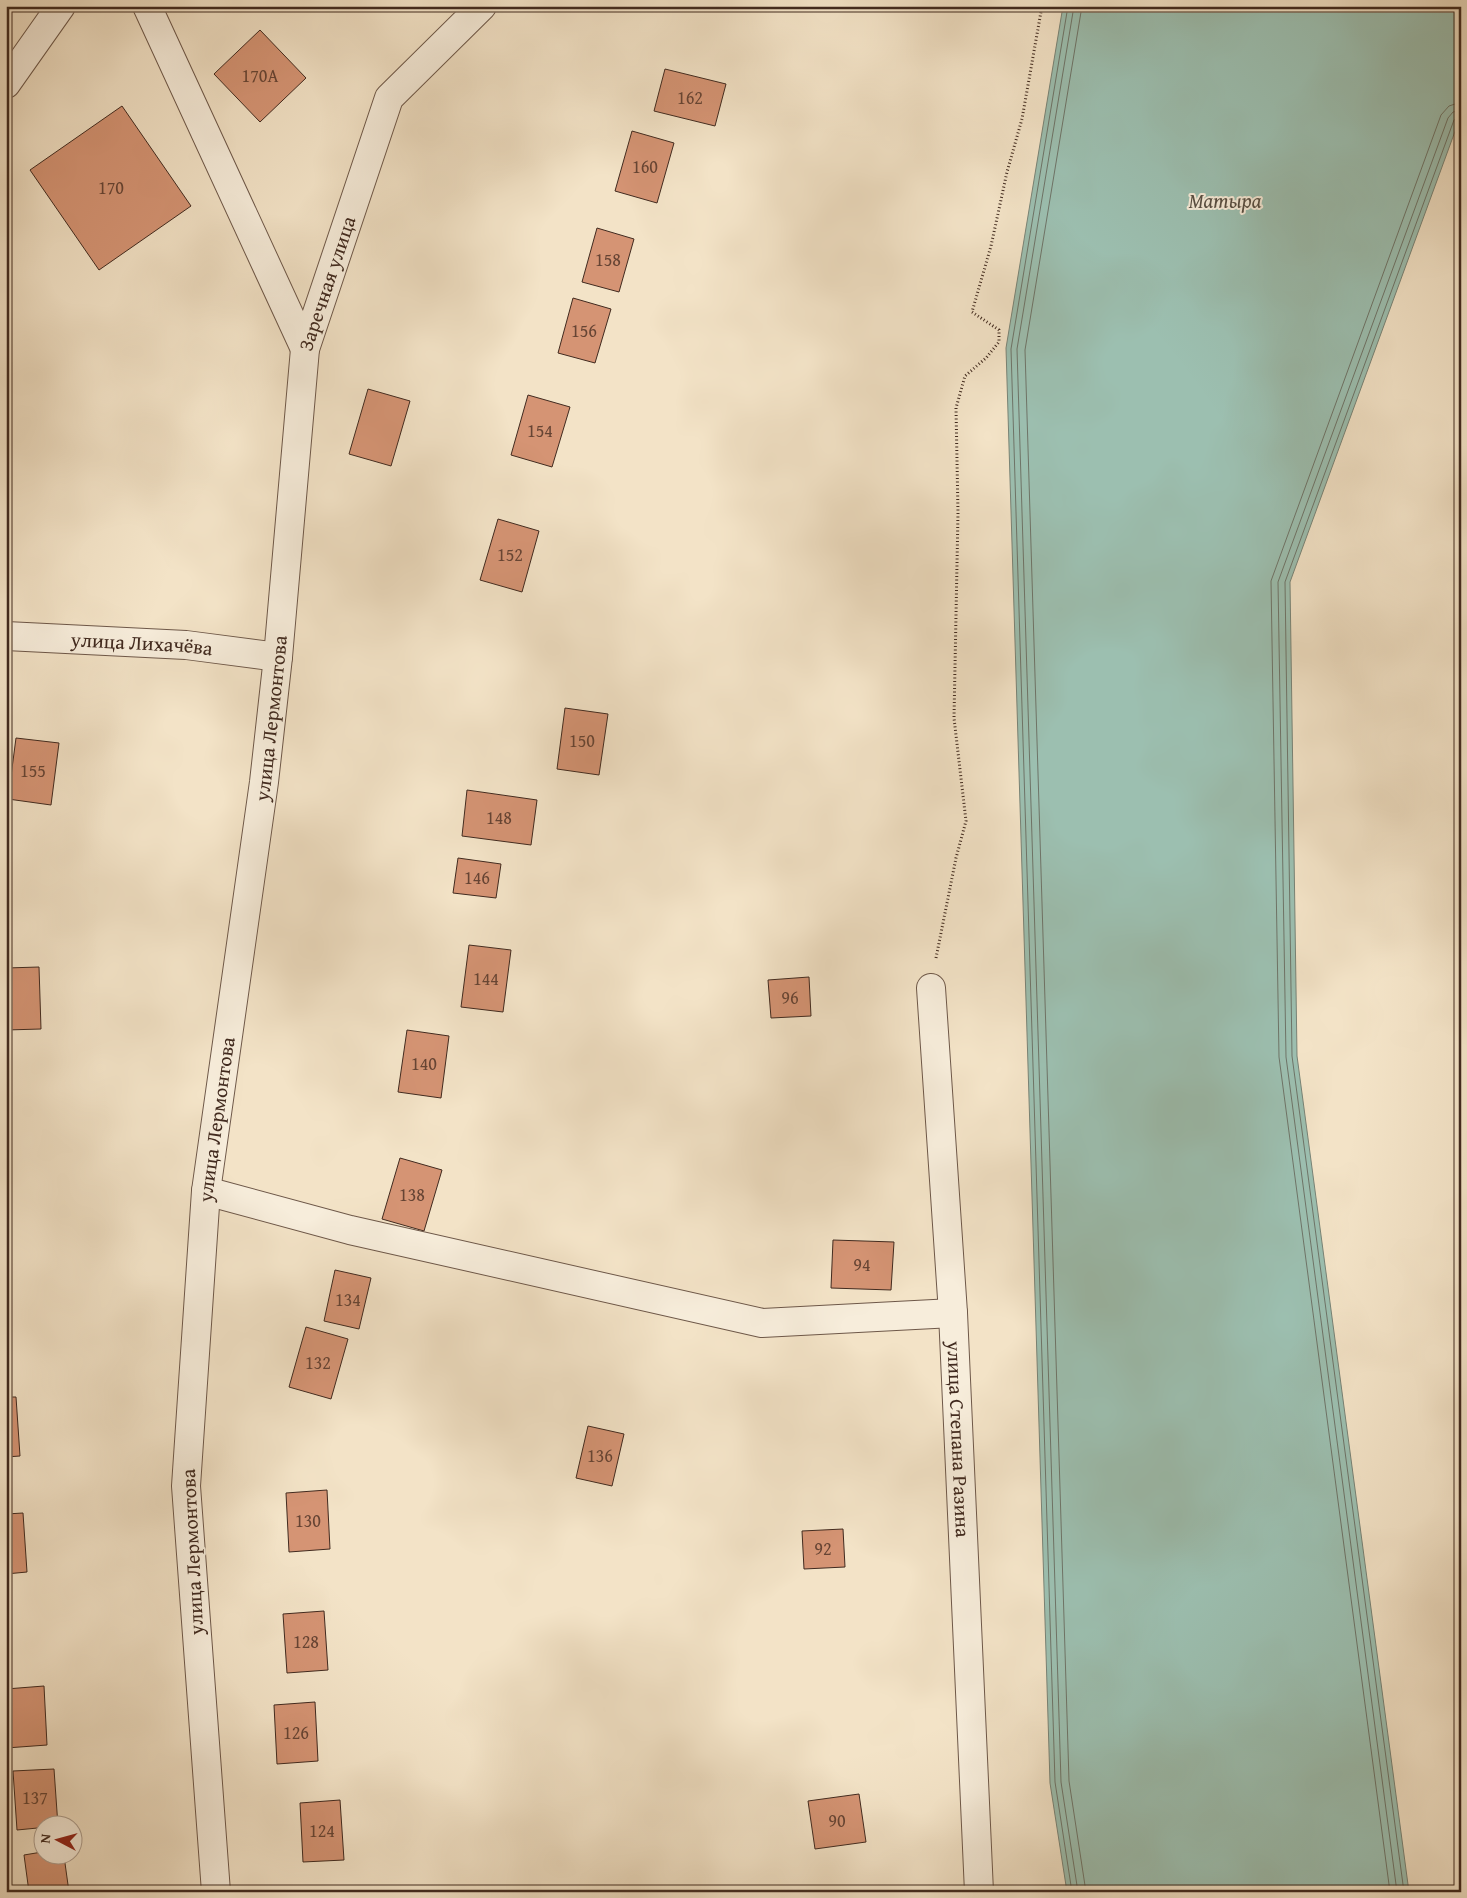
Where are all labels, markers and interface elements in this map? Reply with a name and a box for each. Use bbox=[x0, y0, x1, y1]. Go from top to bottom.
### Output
house number: 170А bbox=[242, 62, 279, 89]
house number: 162 bbox=[677, 84, 703, 111]
house number: 160 bbox=[632, 153, 658, 180]
house number: 170 bbox=[98, 174, 124, 201]
water label: Матыра bbox=[1189, 185, 1262, 216]
street label: Заречная улица bbox=[290, 212, 363, 354]
house number: 158 bbox=[595, 246, 621, 273]
house number: 156 bbox=[571, 317, 597, 344]
house number: 154 bbox=[527, 417, 553, 444]
house number: 152 bbox=[497, 541, 523, 568]
street label: улица Лихачёва bbox=[69, 624, 215, 662]
street label: улица Лермонтова bbox=[246, 634, 294, 804]
house number: 150 bbox=[569, 727, 595, 754]
house number: 155 bbox=[20, 757, 46, 784]
house number: 148 bbox=[486, 804, 512, 831]
house number: 146 bbox=[464, 864, 490, 891]
house number: 144 bbox=[473, 965, 499, 992]
house number: 96 bbox=[781, 984, 799, 1011]
street label: улица Лермонтова bbox=[190, 1034, 242, 1204]
house number: 140 bbox=[411, 1050, 437, 1077]
house number: 138 bbox=[399, 1181, 425, 1208]
house number: 94 bbox=[853, 1251, 871, 1278]
house number: 134 bbox=[335, 1286, 361, 1313]
street label: улица Степана Разина bbox=[940, 1339, 978, 1539]
house number: 132 bbox=[305, 1349, 331, 1376]
house number: 136 bbox=[587, 1442, 613, 1469]
street label: улица Лермонтова bbox=[173, 1468, 210, 1637]
house number: 130 bbox=[295, 1507, 321, 1534]
house number: 92 bbox=[814, 1535, 832, 1562]
house number: 128 bbox=[293, 1628, 319, 1655]
house number: 126 bbox=[283, 1719, 309, 1746]
house number: 137 bbox=[22, 1784, 48, 1811]
house number: 90 bbox=[828, 1807, 846, 1834]
north arrow bbox=[32, 1816, 82, 1866]
house number: 124 bbox=[309, 1817, 335, 1844]
text: N bbox=[35, 1832, 56, 1844]

